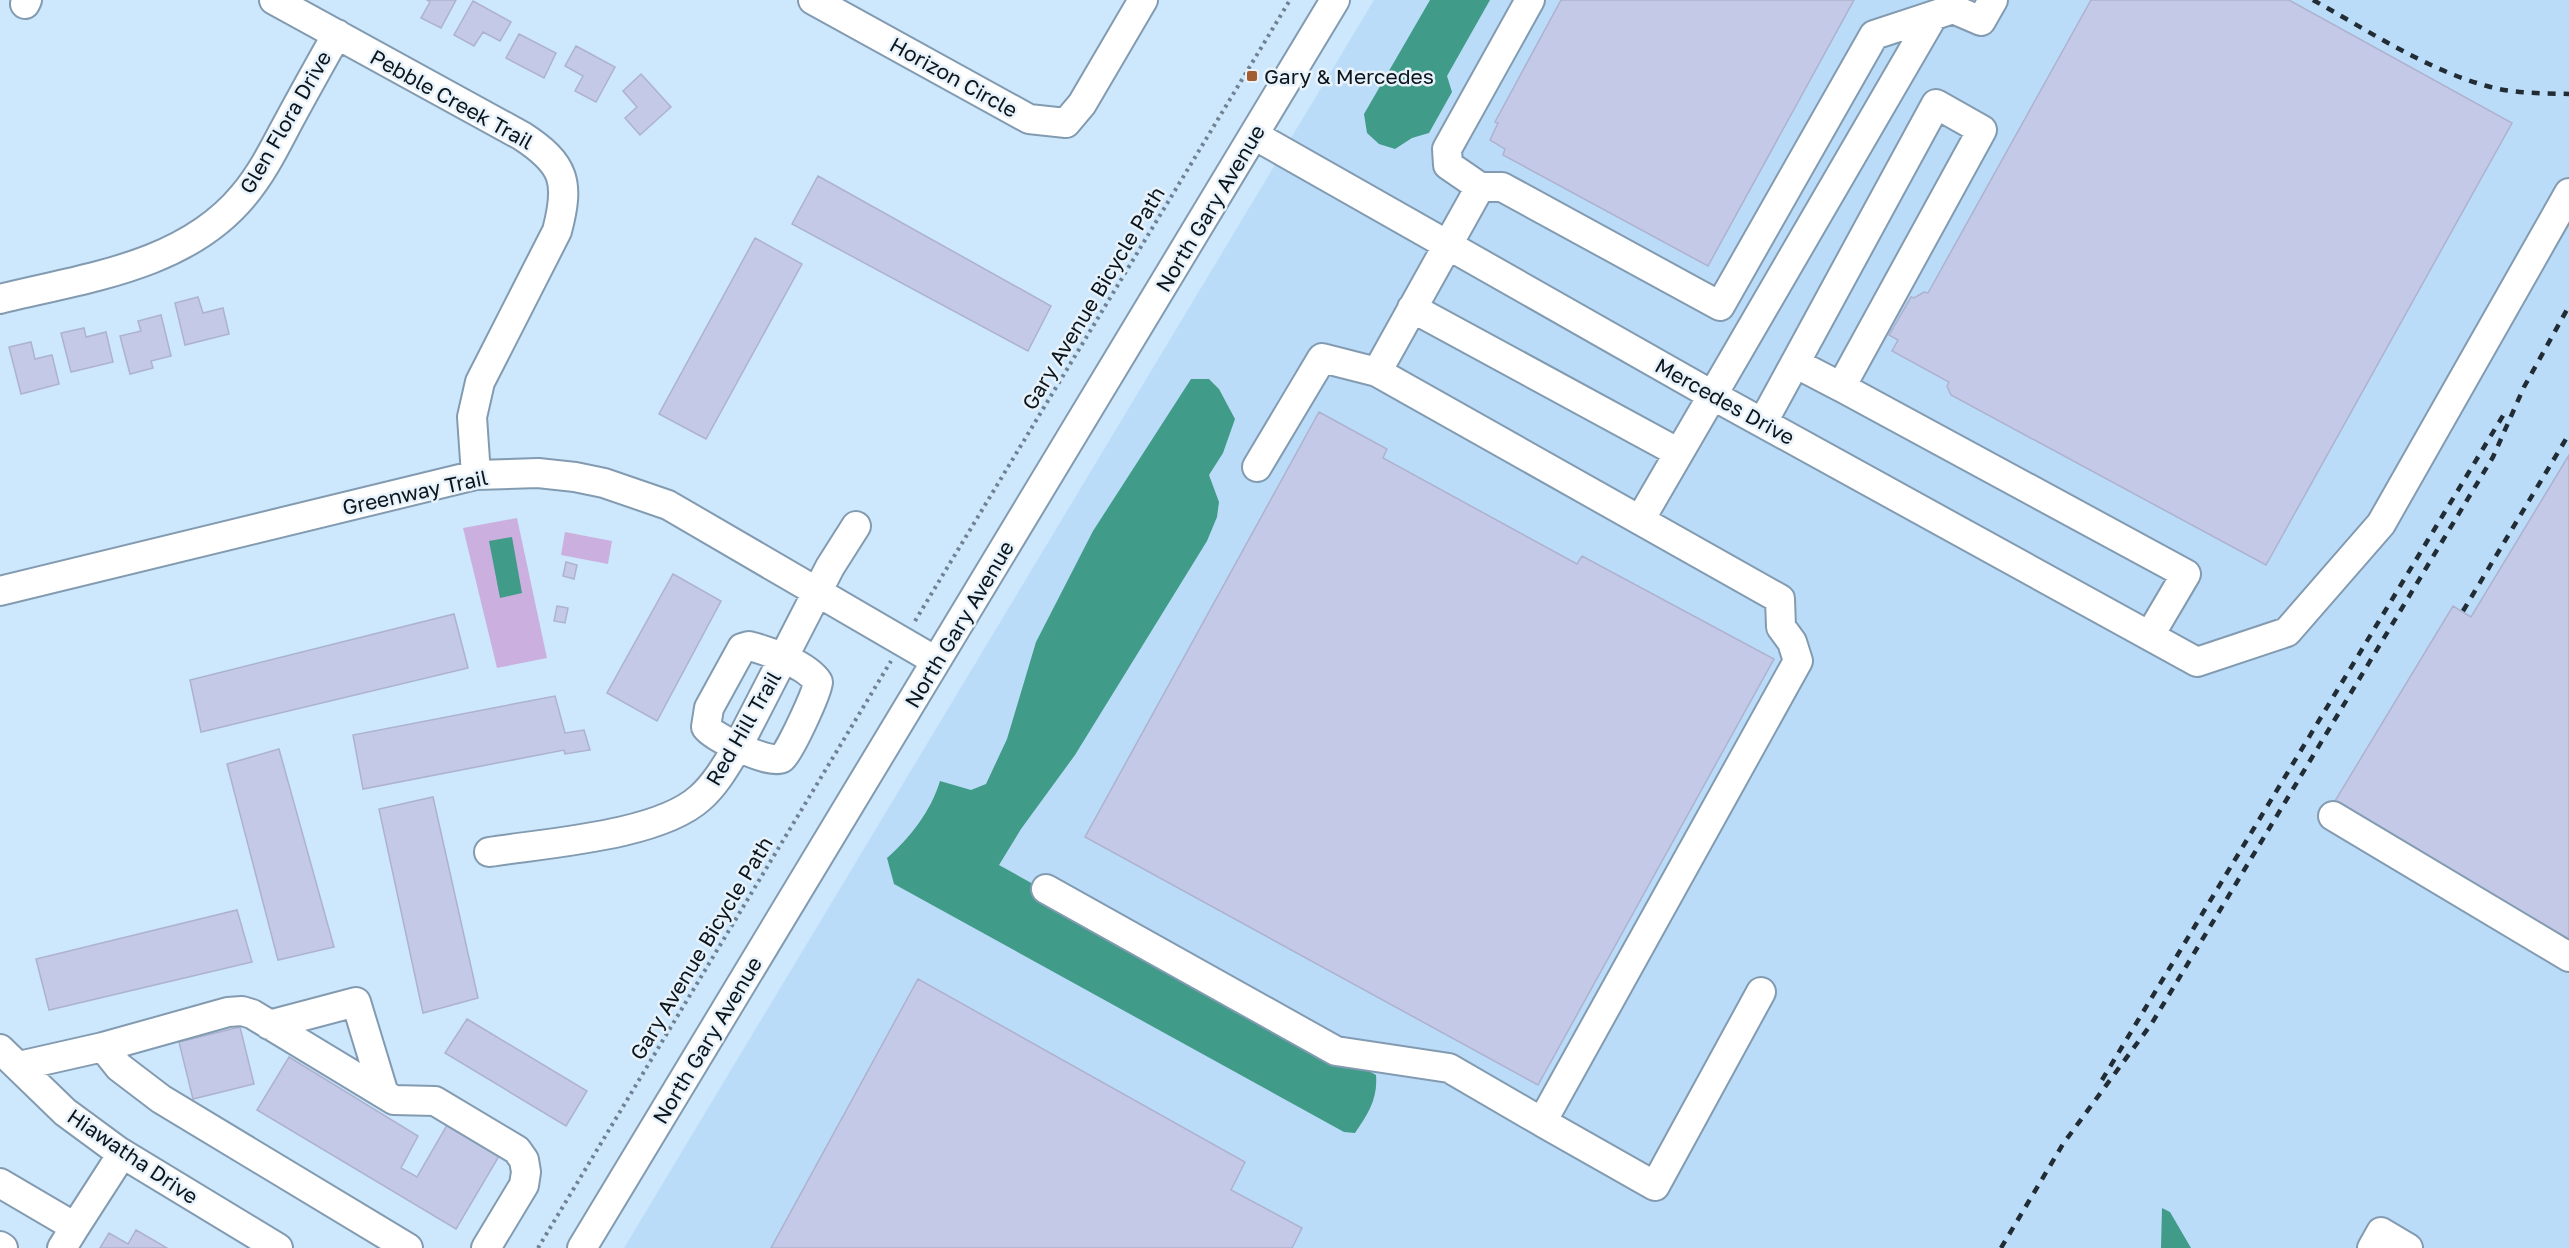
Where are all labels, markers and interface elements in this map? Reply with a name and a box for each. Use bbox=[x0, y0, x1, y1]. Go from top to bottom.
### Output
street label: Horizon Circle bbox=[886, 31, 1022, 123]
street label: Pebble Creek Trail bbox=[366, 43, 538, 155]
street label: Glen Flora Drive bbox=[234, 46, 336, 198]
place label: Gary & Mercedes bbox=[1264, 63, 1434, 89]
marker: Gary & Mercedes bbox=[1245, 69, 1259, 83]
street label: North Gary Avenue bbox=[1150, 120, 1270, 296]
street label: Gary Avenue Bicycle Path bbox=[1016, 182, 1170, 414]
street label: Mercedes Drive bbox=[1651, 352, 1799, 450]
street label: Greenway Trail bbox=[340, 464, 490, 520]
street label: North Gary Avenue bbox=[899, 536, 1019, 712]
street label: Red Hill Trail bbox=[700, 666, 786, 790]
street label: Gary Avenue Bicycle Path bbox=[624, 832, 778, 1064]
street label: North Gary Avenue bbox=[647, 952, 767, 1128]
street label: Hiawatha Drive bbox=[63, 1103, 203, 1209]

